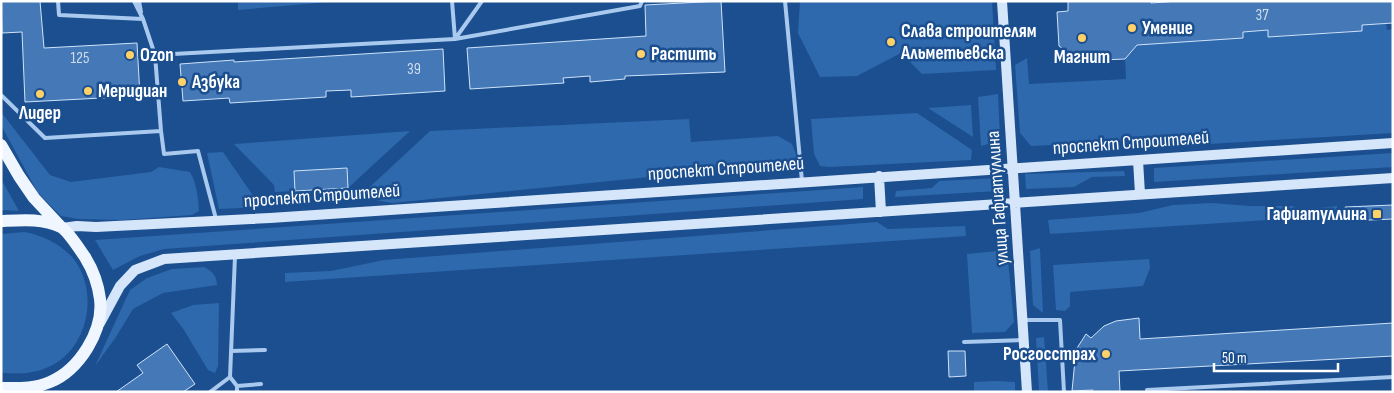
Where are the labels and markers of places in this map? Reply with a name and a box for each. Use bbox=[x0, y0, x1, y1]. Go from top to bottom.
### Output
place label: Умение bbox=[1142, 17, 1193, 40]
place label: Слава строителям Альметьевска bbox=[900, 20, 1037, 65]
marker: Умение bbox=[1126, 22, 1138, 34]
marker: Магнит bbox=[1076, 32, 1088, 44]
marker: Слава строителям Альметьевска bbox=[885, 36, 897, 48]
place label: Растить bbox=[651, 43, 717, 66]
place label: Ozon bbox=[140, 44, 174, 67]
place label: Магнит bbox=[1054, 46, 1110, 69]
marker: Растить bbox=[635, 48, 647, 60]
marker: Ozon bbox=[124, 49, 136, 61]
place label: Азбука bbox=[191, 71, 240, 94]
marker: Азбука bbox=[176, 76, 188, 88]
place label: Меридиан bbox=[98, 80, 167, 103]
marker: Меридиан bbox=[82, 85, 94, 97]
marker: Лидер bbox=[34, 88, 46, 100]
place label: Лидер bbox=[18, 102, 61, 125]
place label: Гафиатуллина bbox=[1267, 203, 1367, 226]
marker: Гафиатуллина bbox=[1371, 208, 1383, 220]
place label: Росгосстрах bbox=[1003, 343, 1096, 366]
marker: Росгосстрах bbox=[1100, 348, 1112, 360]

